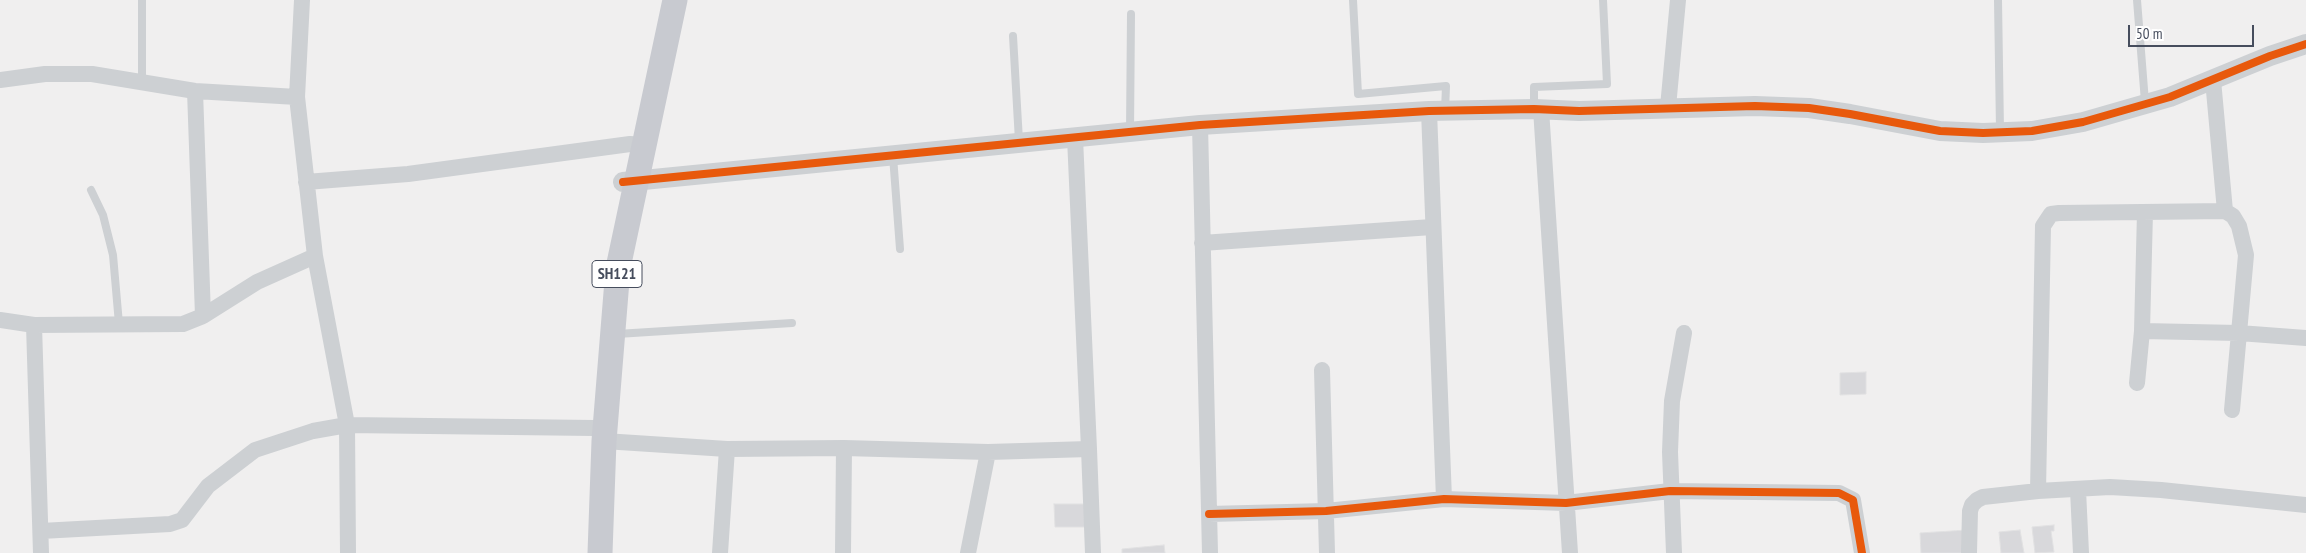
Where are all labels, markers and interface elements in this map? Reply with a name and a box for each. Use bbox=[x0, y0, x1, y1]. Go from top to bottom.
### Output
scale bar bbox=[2131, 15, 2257, 47]
text: 50 m bbox=[2136, 24, 2162, 43]
road number: SH121 bbox=[592, 260, 642, 288]

